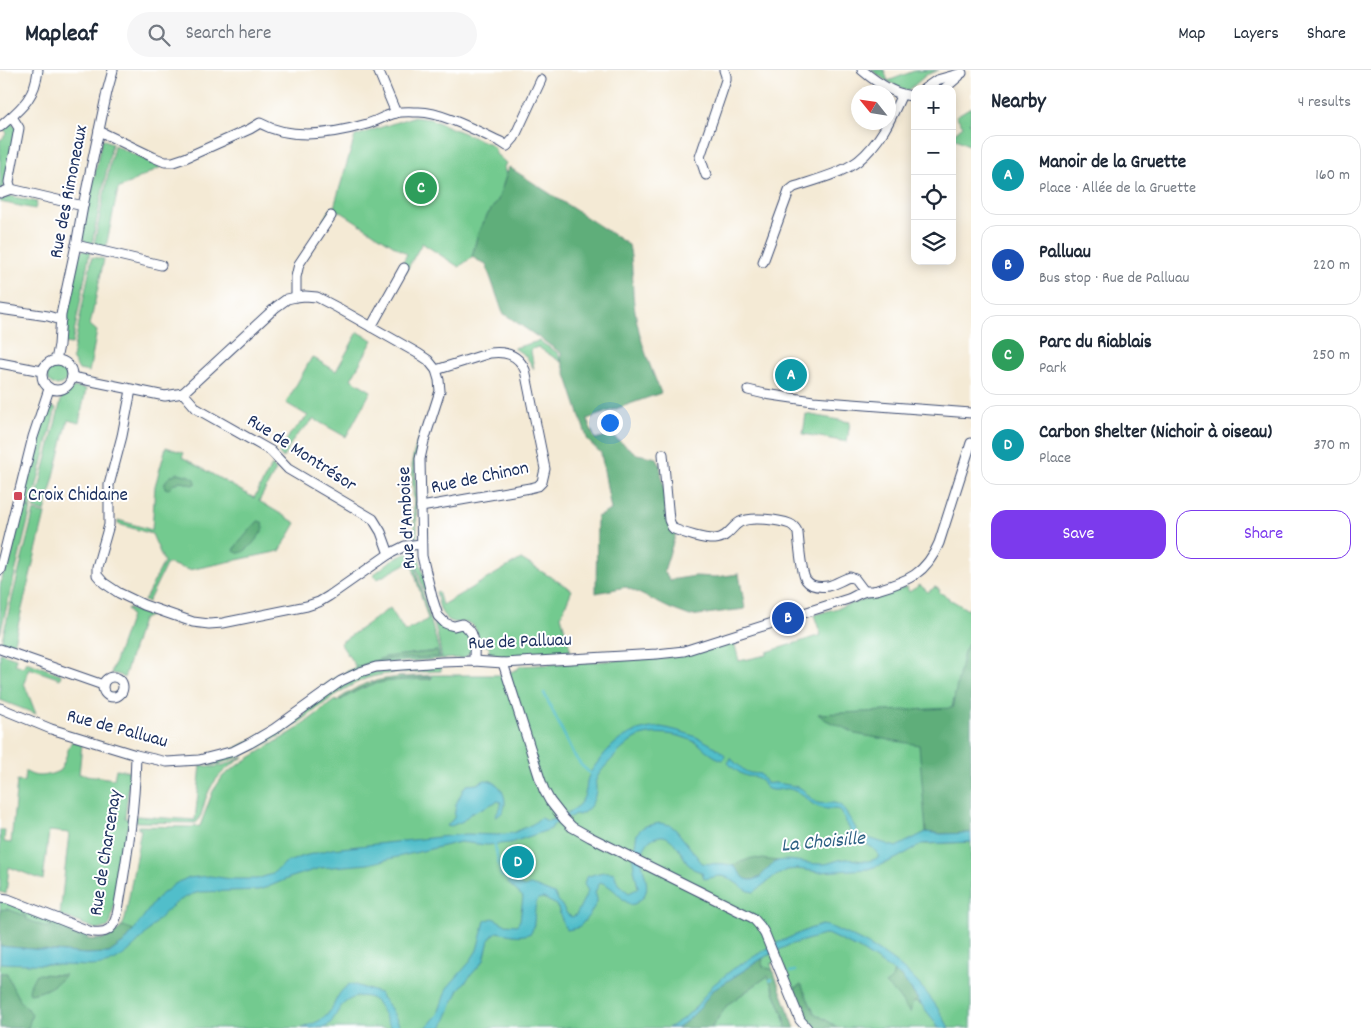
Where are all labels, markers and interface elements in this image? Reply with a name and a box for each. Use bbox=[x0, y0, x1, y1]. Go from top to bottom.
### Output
search box bbox=[127, 12, 477, 57]
text: Mapleaf bbox=[25, 18, 97, 52]
icon: search bbox=[145, 21, 173, 49]
text: Search here bbox=[185, 21, 271, 48]
text: Map bbox=[1178, 22, 1205, 47]
text: Layers bbox=[1233, 22, 1279, 47]
text: Share bbox=[1307, 22, 1346, 47]
north arrow bbox=[851, 85, 896, 130]
map controls bbox=[911, 85, 956, 265]
button: + bbox=[911, 85, 956, 130]
text: Nearby bbox=[991, 88, 1046, 118]
text: 4 results bbox=[1298, 91, 1351, 114]
street label: Rue des Rimoneaux bbox=[44, 123, 96, 261]
button: − bbox=[911, 130, 956, 175]
text: Manoir de la Gruette bbox=[1039, 150, 1186, 177]
text: A bbox=[1004, 164, 1012, 187]
text: 160 m bbox=[1315, 164, 1350, 187]
pin: C bbox=[405, 169, 437, 207]
button: locate bbox=[911, 175, 956, 220]
text: Place · Allée de la Gruette bbox=[1039, 177, 1196, 200]
button: layers bbox=[911, 220, 956, 265]
text: Palluau bbox=[1039, 240, 1091, 267]
text: B bbox=[1004, 254, 1012, 277]
text: 220 m bbox=[1313, 254, 1350, 277]
text: Bus stop · Rue de Palluau bbox=[1039, 267, 1189, 290]
text: Parc du Riablais bbox=[1039, 330, 1152, 357]
text: C bbox=[1004, 344, 1012, 367]
text: 250 m bbox=[1312, 344, 1350, 367]
pin: A bbox=[775, 356, 807, 394]
text: Park bbox=[1039, 357, 1066, 380]
street label: Rue de Montrésor bbox=[241, 408, 361, 500]
your location bbox=[597, 410, 623, 436]
text: Carbon Shelter (Nichoir à oiseau) bbox=[1039, 420, 1272, 447]
text: D bbox=[1004, 434, 1012, 457]
text: 370 m bbox=[1313, 434, 1350, 457]
text: Place bbox=[1039, 447, 1071, 470]
street label: Rue de Chinon bbox=[429, 455, 531, 503]
street label: Rue d'Amboise bbox=[392, 466, 424, 570]
place label: Croix Chidaine bbox=[28, 483, 128, 510]
marker: Croix Chidaine bbox=[12, 490, 24, 502]
button: Save bbox=[991, 510, 1166, 559]
button: Share bbox=[1176, 510, 1351, 559]
pin: B bbox=[772, 599, 804, 637]
street label: Rue de Palluau bbox=[468, 628, 572, 658]
street label: Rue de Palluau bbox=[63, 704, 171, 756]
street label: Rue de Charcenay bbox=[84, 788, 130, 918]
water label: La Choisille bbox=[780, 825, 867, 861]
pin: D bbox=[502, 843, 534, 881]

